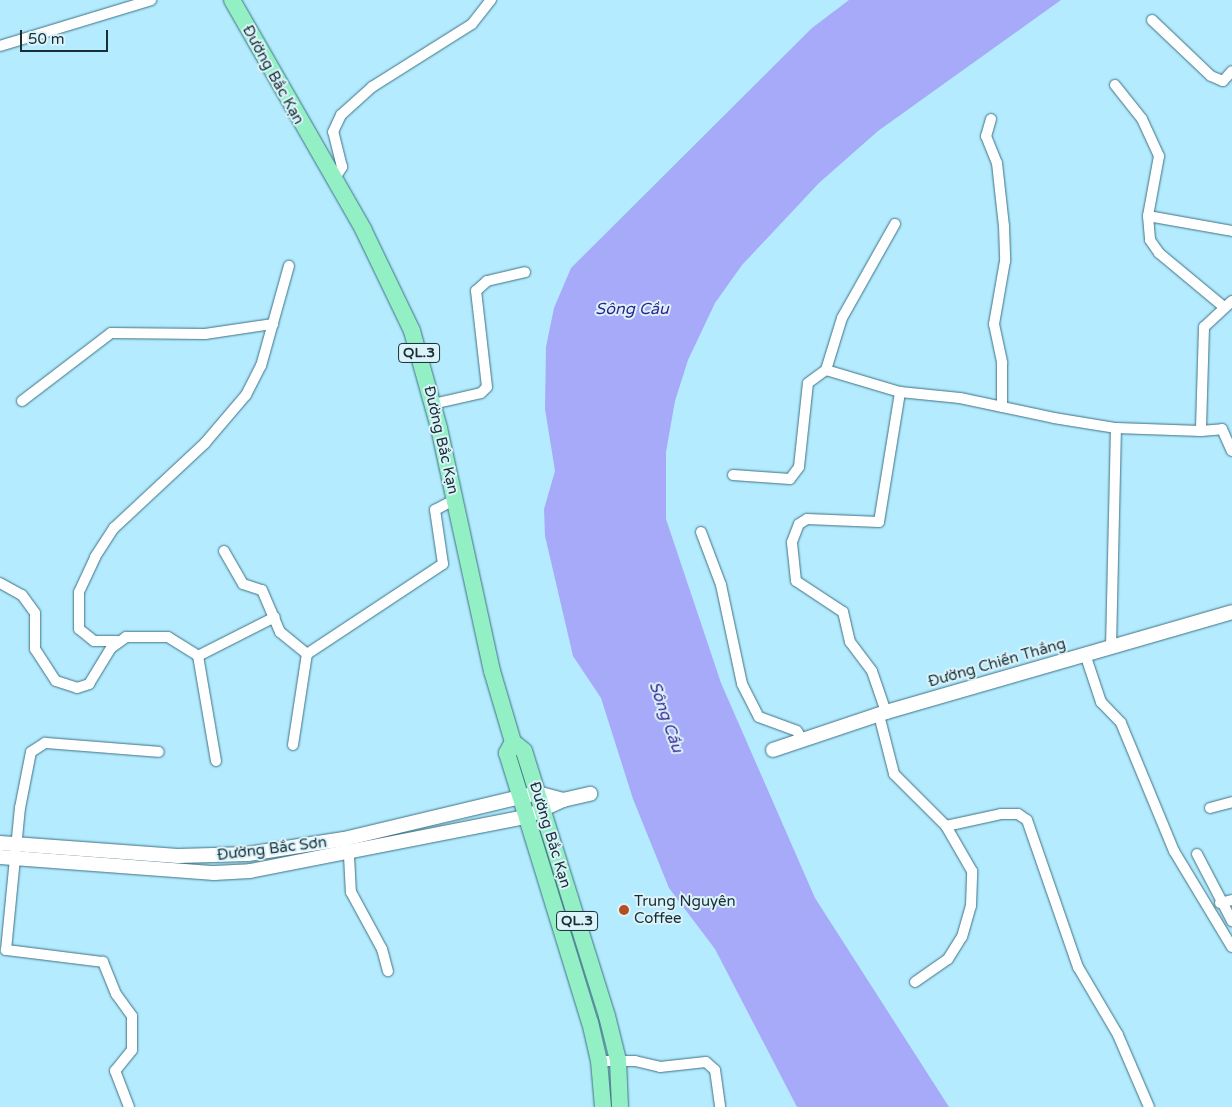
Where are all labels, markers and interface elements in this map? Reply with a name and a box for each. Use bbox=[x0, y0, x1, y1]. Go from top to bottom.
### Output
scale bar bbox=[22, 20, 110, 52]
street label: Đường Bắc Kạn bbox=[238, 22, 308, 128]
text: 50 m bbox=[28, 30, 65, 48]
water label: Sông Cầu bbox=[595, 299, 669, 319]
road number: QL.3 bbox=[398, 342, 440, 364]
street label: Đường Bắc Kạn bbox=[420, 384, 462, 496]
street label: Đường Chiến Thắng bbox=[926, 635, 1068, 691]
water label: Sông Cầu bbox=[645, 679, 687, 755]
street label: Đường Bắc Kạn bbox=[525, 780, 575, 890]
street label: Đường Bắc Sơn bbox=[216, 833, 328, 865]
place label: Trung Nguyên Coffee bbox=[634, 892, 736, 927]
marker: Trung Nguyên Coffee bbox=[618, 904, 630, 916]
road number: QL.3 bbox=[556, 909, 598, 932]

